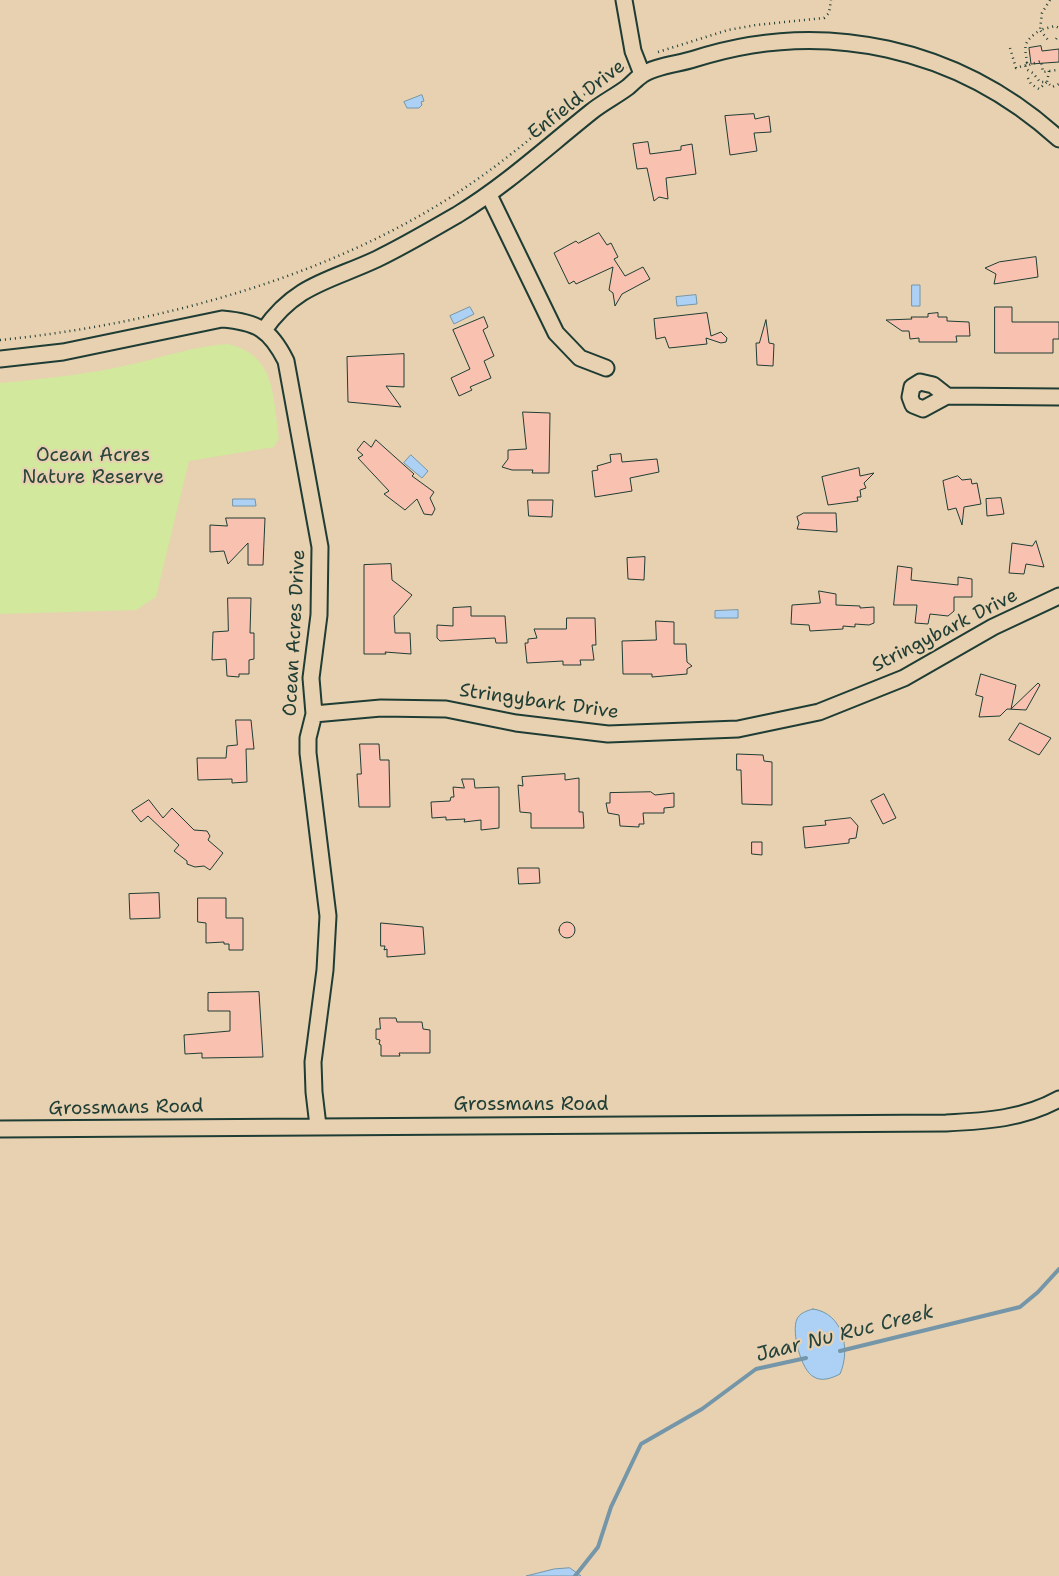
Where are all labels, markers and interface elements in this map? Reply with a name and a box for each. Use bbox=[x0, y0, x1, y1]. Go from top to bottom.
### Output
street label: Enfield Drive bbox=[524, 55, 630, 145]
park label: Ocean Acres Nature Reserve bbox=[22, 445, 164, 489]
street label: Ocean Acres Drive bbox=[279, 549, 311, 717]
street label: Stringybark Drive bbox=[868, 584, 1022, 678]
street label: Stringybark Drive bbox=[458, 680, 620, 724]
street label: Grossmans Road bbox=[454, 1094, 608, 1116]
street label: Grossmans Road bbox=[48, 1095, 204, 1121]
water label: Jaar Nu Ruc Creek bbox=[754, 1300, 936, 1368]

